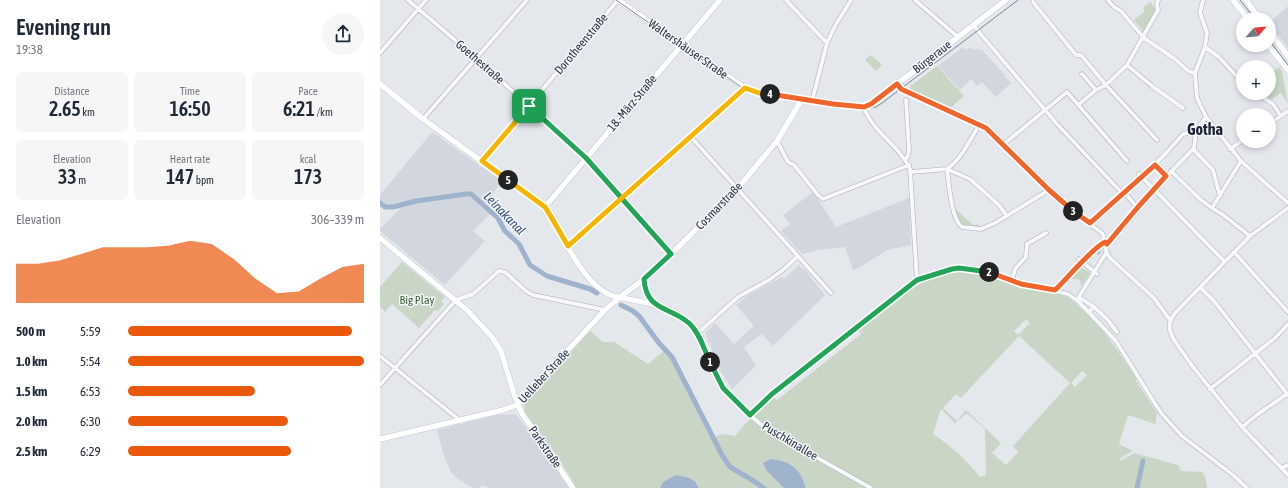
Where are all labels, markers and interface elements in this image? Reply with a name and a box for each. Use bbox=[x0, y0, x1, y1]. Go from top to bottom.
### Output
street label: Dorotheenstraße bbox=[551, 11, 611, 77]
north arrow bbox=[1236, 12, 1276, 52]
map controls bbox=[1236, 12, 1276, 148]
button: share bbox=[322, 13, 364, 55]
text: Evening run bbox=[16, 14, 111, 40]
street label: Waltershäuser Straße bbox=[645, 16, 731, 82]
street label: Goethestraße bbox=[453, 37, 507, 87]
street label: Bürgeraue bbox=[910, 38, 954, 76]
text: 19:38 bbox=[16, 42, 43, 57]
button: + bbox=[1236, 60, 1276, 100]
street label: 18.-März-Straße bbox=[604, 72, 660, 134]
pin: 4 bbox=[760, 84, 780, 104]
text: Distance bbox=[54, 85, 90, 97]
text: Time bbox=[180, 85, 200, 97]
text: Pace bbox=[298, 85, 318, 97]
text: 4 bbox=[767, 88, 773, 100]
pin bbox=[512, 89, 546, 123]
icon: arrive bbox=[518, 95, 540, 117]
text: 2.65 bbox=[49, 97, 81, 120]
text: 16:50 bbox=[169, 97, 211, 120]
text: 6:21 bbox=[283, 97, 315, 120]
text: km bbox=[81, 106, 95, 118]
text: /km bbox=[315, 106, 333, 118]
button: − bbox=[1236, 108, 1276, 148]
district label: Gotha bbox=[1187, 120, 1223, 138]
text: Elevation bbox=[53, 153, 91, 165]
text: Heart rate bbox=[170, 153, 210, 165]
text: kcal bbox=[300, 153, 316, 165]
text: 33 bbox=[58, 165, 77, 188]
text: 147 bbox=[166, 165, 194, 188]
text: 173 bbox=[294, 165, 322, 188]
pin: 5 bbox=[498, 170, 518, 190]
text: m bbox=[77, 174, 86, 186]
text: bpm bbox=[194, 174, 214, 186]
text: 5 bbox=[505, 174, 511, 186]
street label: Cosmarstraße bbox=[693, 179, 745, 233]
water label: Leinakanal bbox=[481, 189, 529, 238]
pin: 3 bbox=[1063, 201, 1083, 221]
text: 3 bbox=[1070, 205, 1076, 217]
text: Elevation bbox=[16, 212, 61, 227]
text: 306–339 m bbox=[311, 212, 364, 227]
pin: 2 bbox=[979, 262, 999, 282]
text: 2 bbox=[986, 266, 992, 278]
park label: Big Play bbox=[400, 293, 434, 307]
text: 500 m bbox=[16, 324, 45, 339]
text: 5:59 bbox=[80, 324, 101, 339]
street label: Uelleber Straße bbox=[515, 346, 573, 406]
pin: 1 bbox=[700, 352, 720, 372]
text: 1.0 km bbox=[16, 354, 47, 369]
text: 5:54 bbox=[80, 354, 101, 369]
text: 1 bbox=[707, 356, 713, 368]
text: 1.5 km bbox=[16, 384, 47, 399]
text: 6:53 bbox=[80, 384, 101, 399]
text: 2.0 km bbox=[16, 414, 47, 429]
text: 6:30 bbox=[80, 414, 101, 429]
street label: Puschkinallee bbox=[760, 419, 820, 463]
street label: Parkstraße bbox=[526, 423, 564, 471]
text: 2.5 km bbox=[16, 444, 47, 459]
text: 6:29 bbox=[80, 444, 101, 459]

